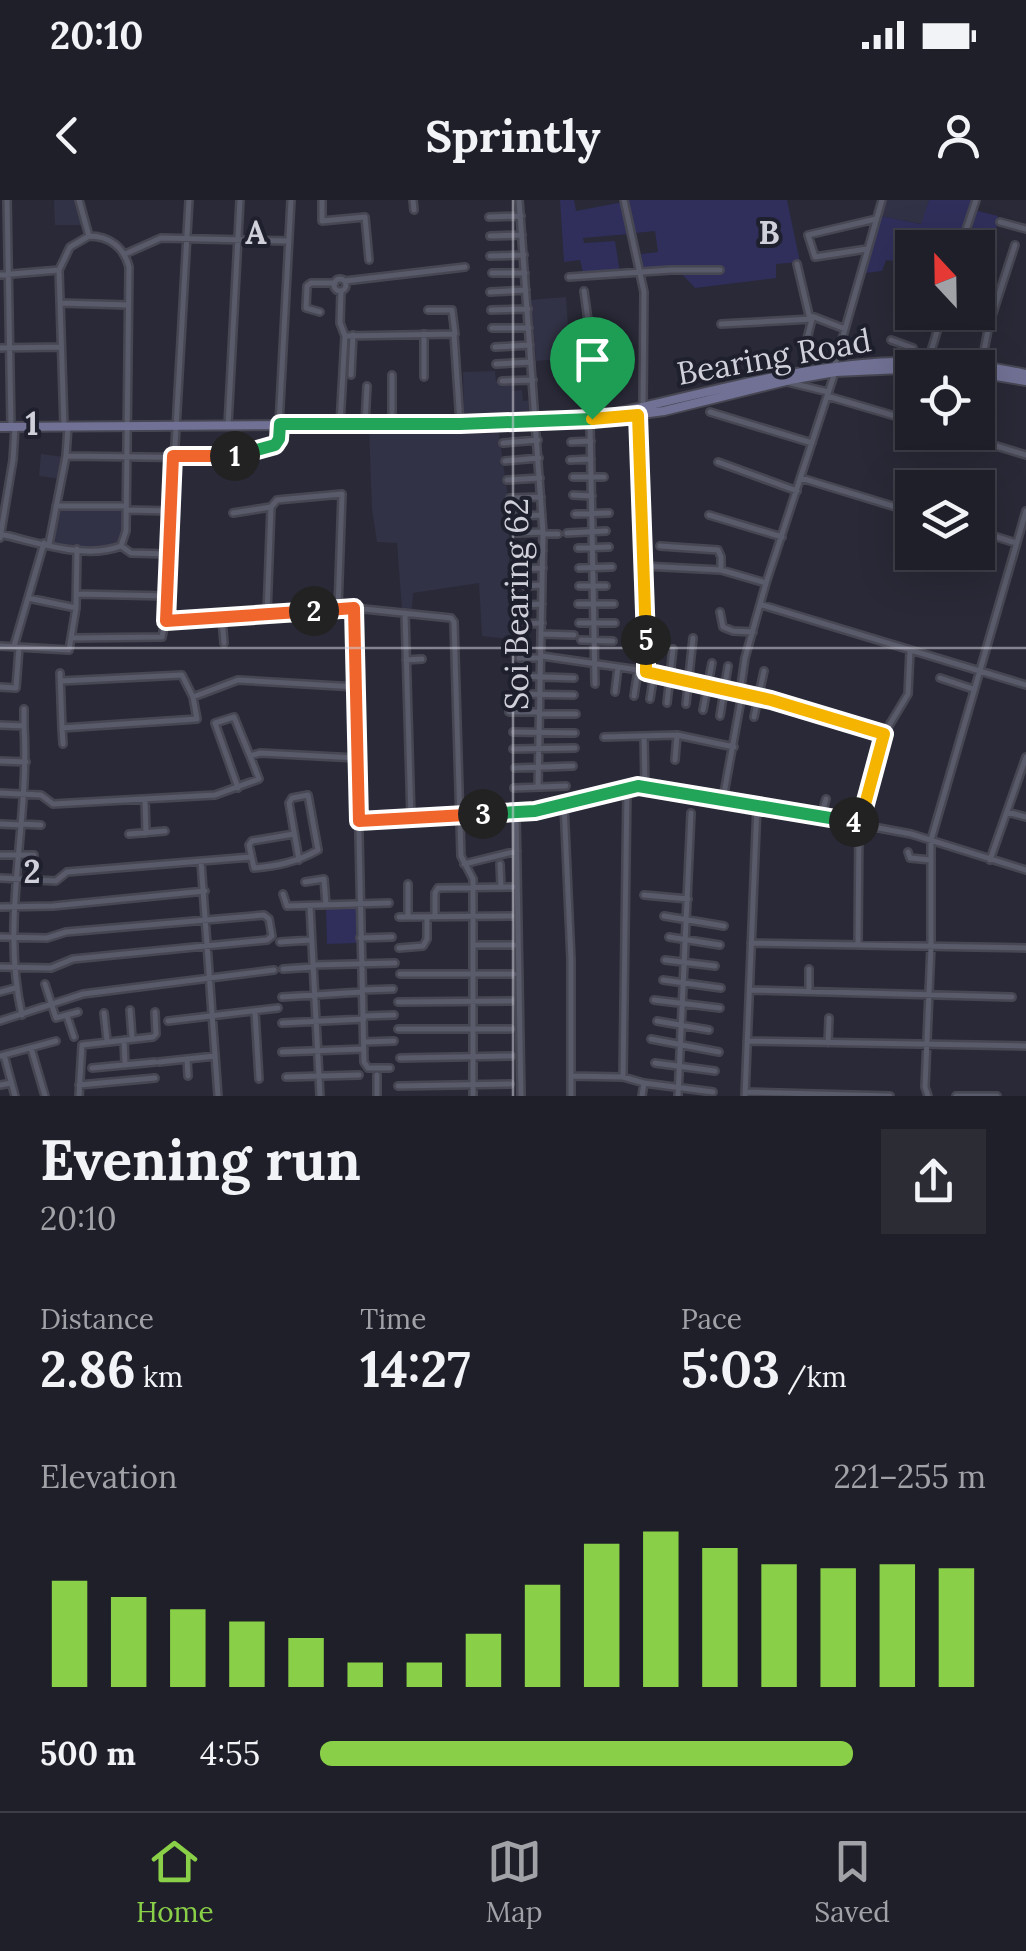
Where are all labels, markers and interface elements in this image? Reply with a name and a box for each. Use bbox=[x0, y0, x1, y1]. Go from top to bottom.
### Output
text: 20:10 bbox=[50, 11, 144, 59]
text: Sprintly bbox=[425, 107, 601, 164]
icon: back bbox=[40, 108, 95, 163]
icon: person bbox=[931, 108, 986, 163]
text: A bbox=[245, 212, 267, 253]
text: B bbox=[758, 212, 780, 253]
north arrow bbox=[895, 230, 995, 330]
map controls bbox=[895, 230, 995, 570]
pin bbox=[550, 317, 635, 420]
street label: Bearing Road bbox=[674, 319, 874, 394]
icon: arrive bbox=[565, 332, 620, 387]
button: locate bbox=[895, 350, 995, 450]
text: 1 bbox=[26, 403, 39, 444]
pin: 1 bbox=[210, 431, 260, 481]
text: 1 bbox=[229, 438, 241, 474]
button: layers bbox=[895, 470, 995, 570]
street label: Soi Bearing 62 bbox=[496, 498, 537, 710]
pin: 2 bbox=[289, 586, 339, 636]
text: 2 bbox=[307, 593, 321, 629]
pin: 5 bbox=[621, 615, 671, 665]
text: 5 bbox=[638, 622, 654, 658]
pin: 3 bbox=[458, 789, 508, 839]
text: 3 bbox=[475, 796, 491, 832]
pin: 4 bbox=[829, 797, 879, 847]
text: 4 bbox=[846, 804, 862, 840]
text: 2 bbox=[23, 851, 41, 892]
text: Evening run bbox=[40, 1125, 361, 1195]
button: share bbox=[881, 1129, 986, 1234]
text: 20:10 bbox=[40, 1198, 117, 1239]
text: Distance bbox=[40, 1301, 154, 1337]
text: Time bbox=[360, 1301, 426, 1337]
text: Pace bbox=[681, 1301, 742, 1337]
text: 2.86 bbox=[40, 1337, 136, 1401]
text: 14:27 bbox=[360, 1337, 471, 1401]
text: 5:03 bbox=[681, 1337, 780, 1401]
text: km bbox=[136, 1359, 183, 1395]
text: /km bbox=[780, 1359, 847, 1395]
text: Elevation bbox=[40, 1456, 177, 1497]
text: 221–255 m bbox=[833, 1456, 986, 1497]
text: 500 m bbox=[40, 1733, 136, 1774]
text: 4:55 bbox=[200, 1733, 260, 1774]
tab: Home bbox=[136, 1834, 214, 1930]
tab: Map bbox=[486, 1834, 542, 1930]
tab: Saved bbox=[814, 1834, 890, 1930]

